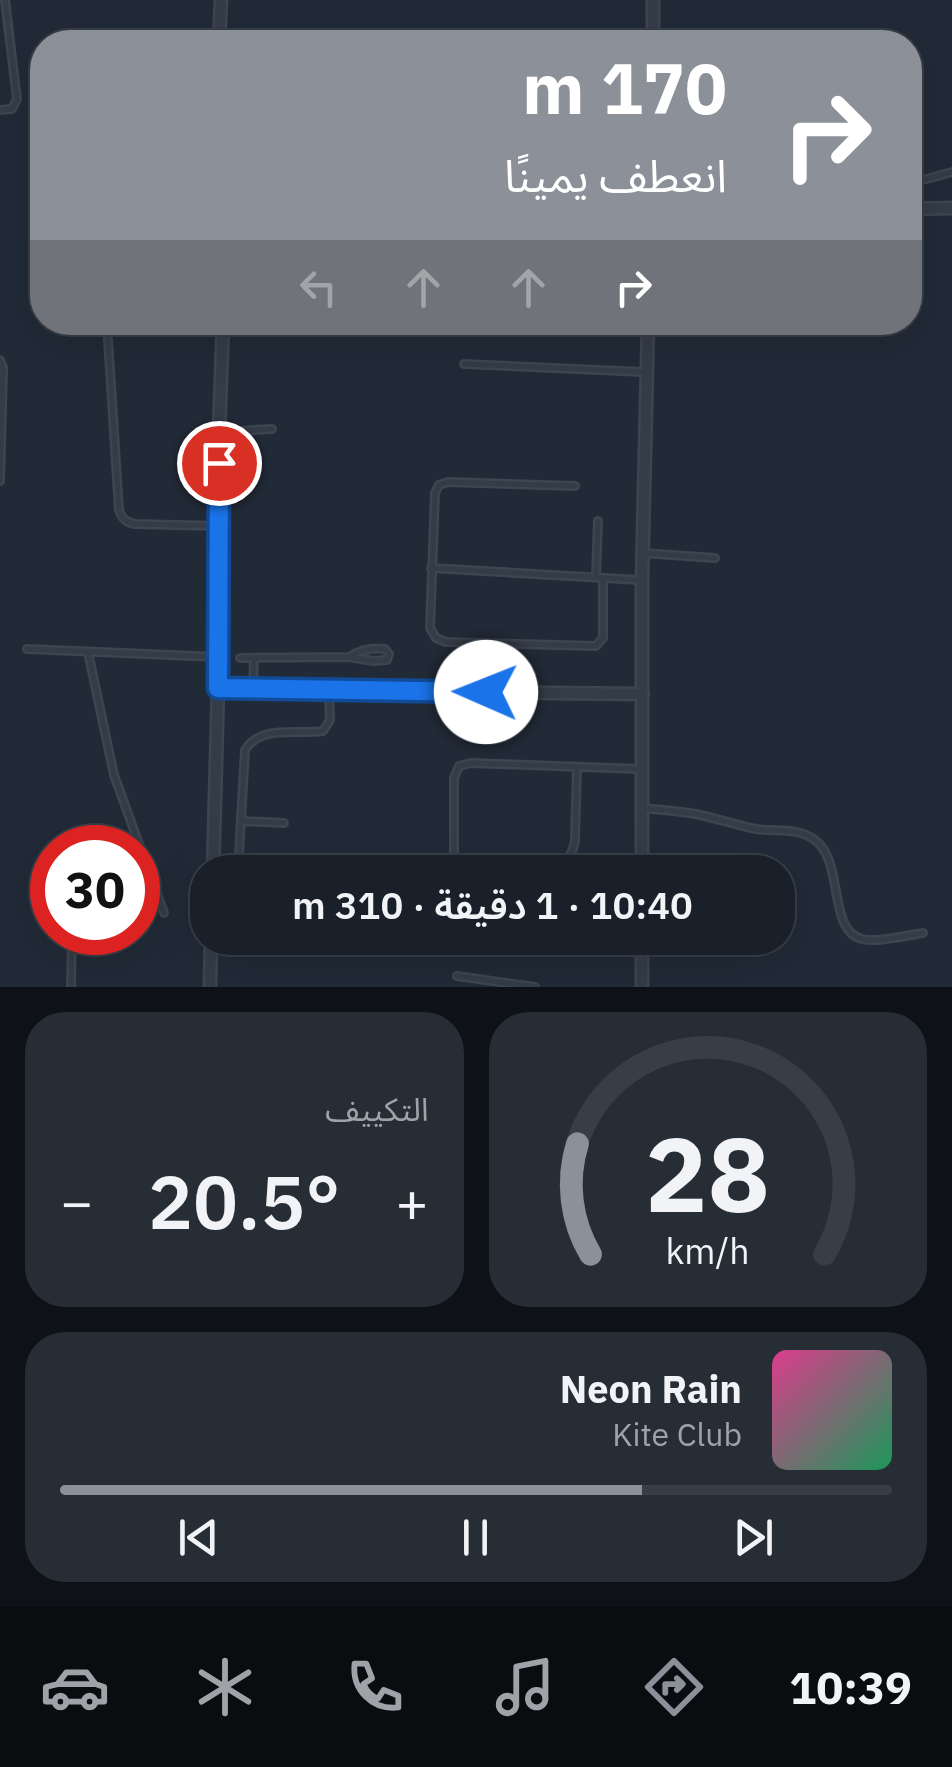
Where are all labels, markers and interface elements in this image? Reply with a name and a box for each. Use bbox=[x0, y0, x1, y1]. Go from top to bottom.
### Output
text: 170 m bbox=[522, 42, 727, 133]
icon: right bbox=[762, 70, 892, 200]
text: انعطف يمينًا bbox=[504, 146, 727, 204]
icon: left bbox=[291, 260, 346, 315]
icon: ahead bbox=[396, 260, 451, 315]
icon: ahead bbox=[501, 260, 556, 315]
icon: right bbox=[606, 260, 661, 315]
pin bbox=[177, 421, 262, 506]
icon: arrive bbox=[192, 436, 247, 491]
position arrow bbox=[434, 640, 538, 744]
speed limit sign: 30 bbox=[30, 825, 160, 955]
text: 10:40 · 1 دقيقة · 310 m bbox=[292, 880, 693, 929]
text: التكييف bbox=[325, 1088, 429, 1130]
text: 28 bbox=[645, 1105, 770, 1241]
text: 20.5° bbox=[148, 1152, 341, 1250]
text: − bbox=[60, 1166, 93, 1237]
text: + bbox=[395, 1166, 428, 1237]
text: km/h bbox=[666, 1227, 750, 1274]
text: Neon Rain bbox=[560, 1364, 742, 1413]
text: Kite Club bbox=[612, 1413, 742, 1455]
icon: previous bbox=[171, 1510, 226, 1565]
icon: pause bbox=[448, 1510, 503, 1565]
icon: next bbox=[726, 1510, 781, 1565]
icon: car bbox=[40, 1652, 110, 1722]
icon: climate bbox=[190, 1652, 260, 1722]
icon: phone bbox=[340, 1652, 410, 1722]
icon: music bbox=[490, 1652, 560, 1722]
icon: directions bbox=[639, 1652, 709, 1722]
text: 10:39 bbox=[789, 1658, 912, 1716]

